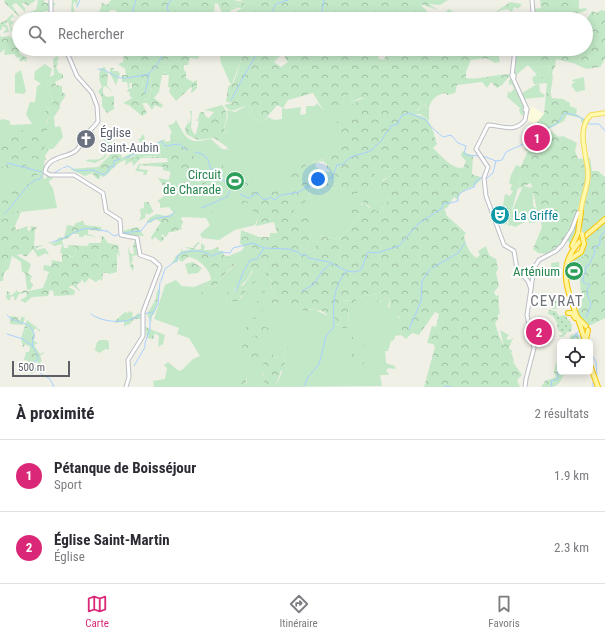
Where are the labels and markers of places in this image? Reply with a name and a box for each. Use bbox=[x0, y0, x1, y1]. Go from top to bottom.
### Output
pin: 1 bbox=[524, 123, 550, 153]
place label: Église Saint-Aubin bbox=[100, 125, 159, 155]
church icon: Église Saint-Aubin bbox=[75, 128, 97, 150]
place label: Circuit de Charade bbox=[163, 167, 221, 197]
sports icon: Circuit de Charade bbox=[224, 170, 246, 192]
theatre icon: La Griffe bbox=[489, 204, 511, 226]
place label: La Griffe bbox=[514, 208, 558, 223]
sports icon: Arténium bbox=[563, 260, 585, 282]
place label: Arténium bbox=[513, 264, 560, 279]
pin: 2 bbox=[526, 317, 552, 347]

